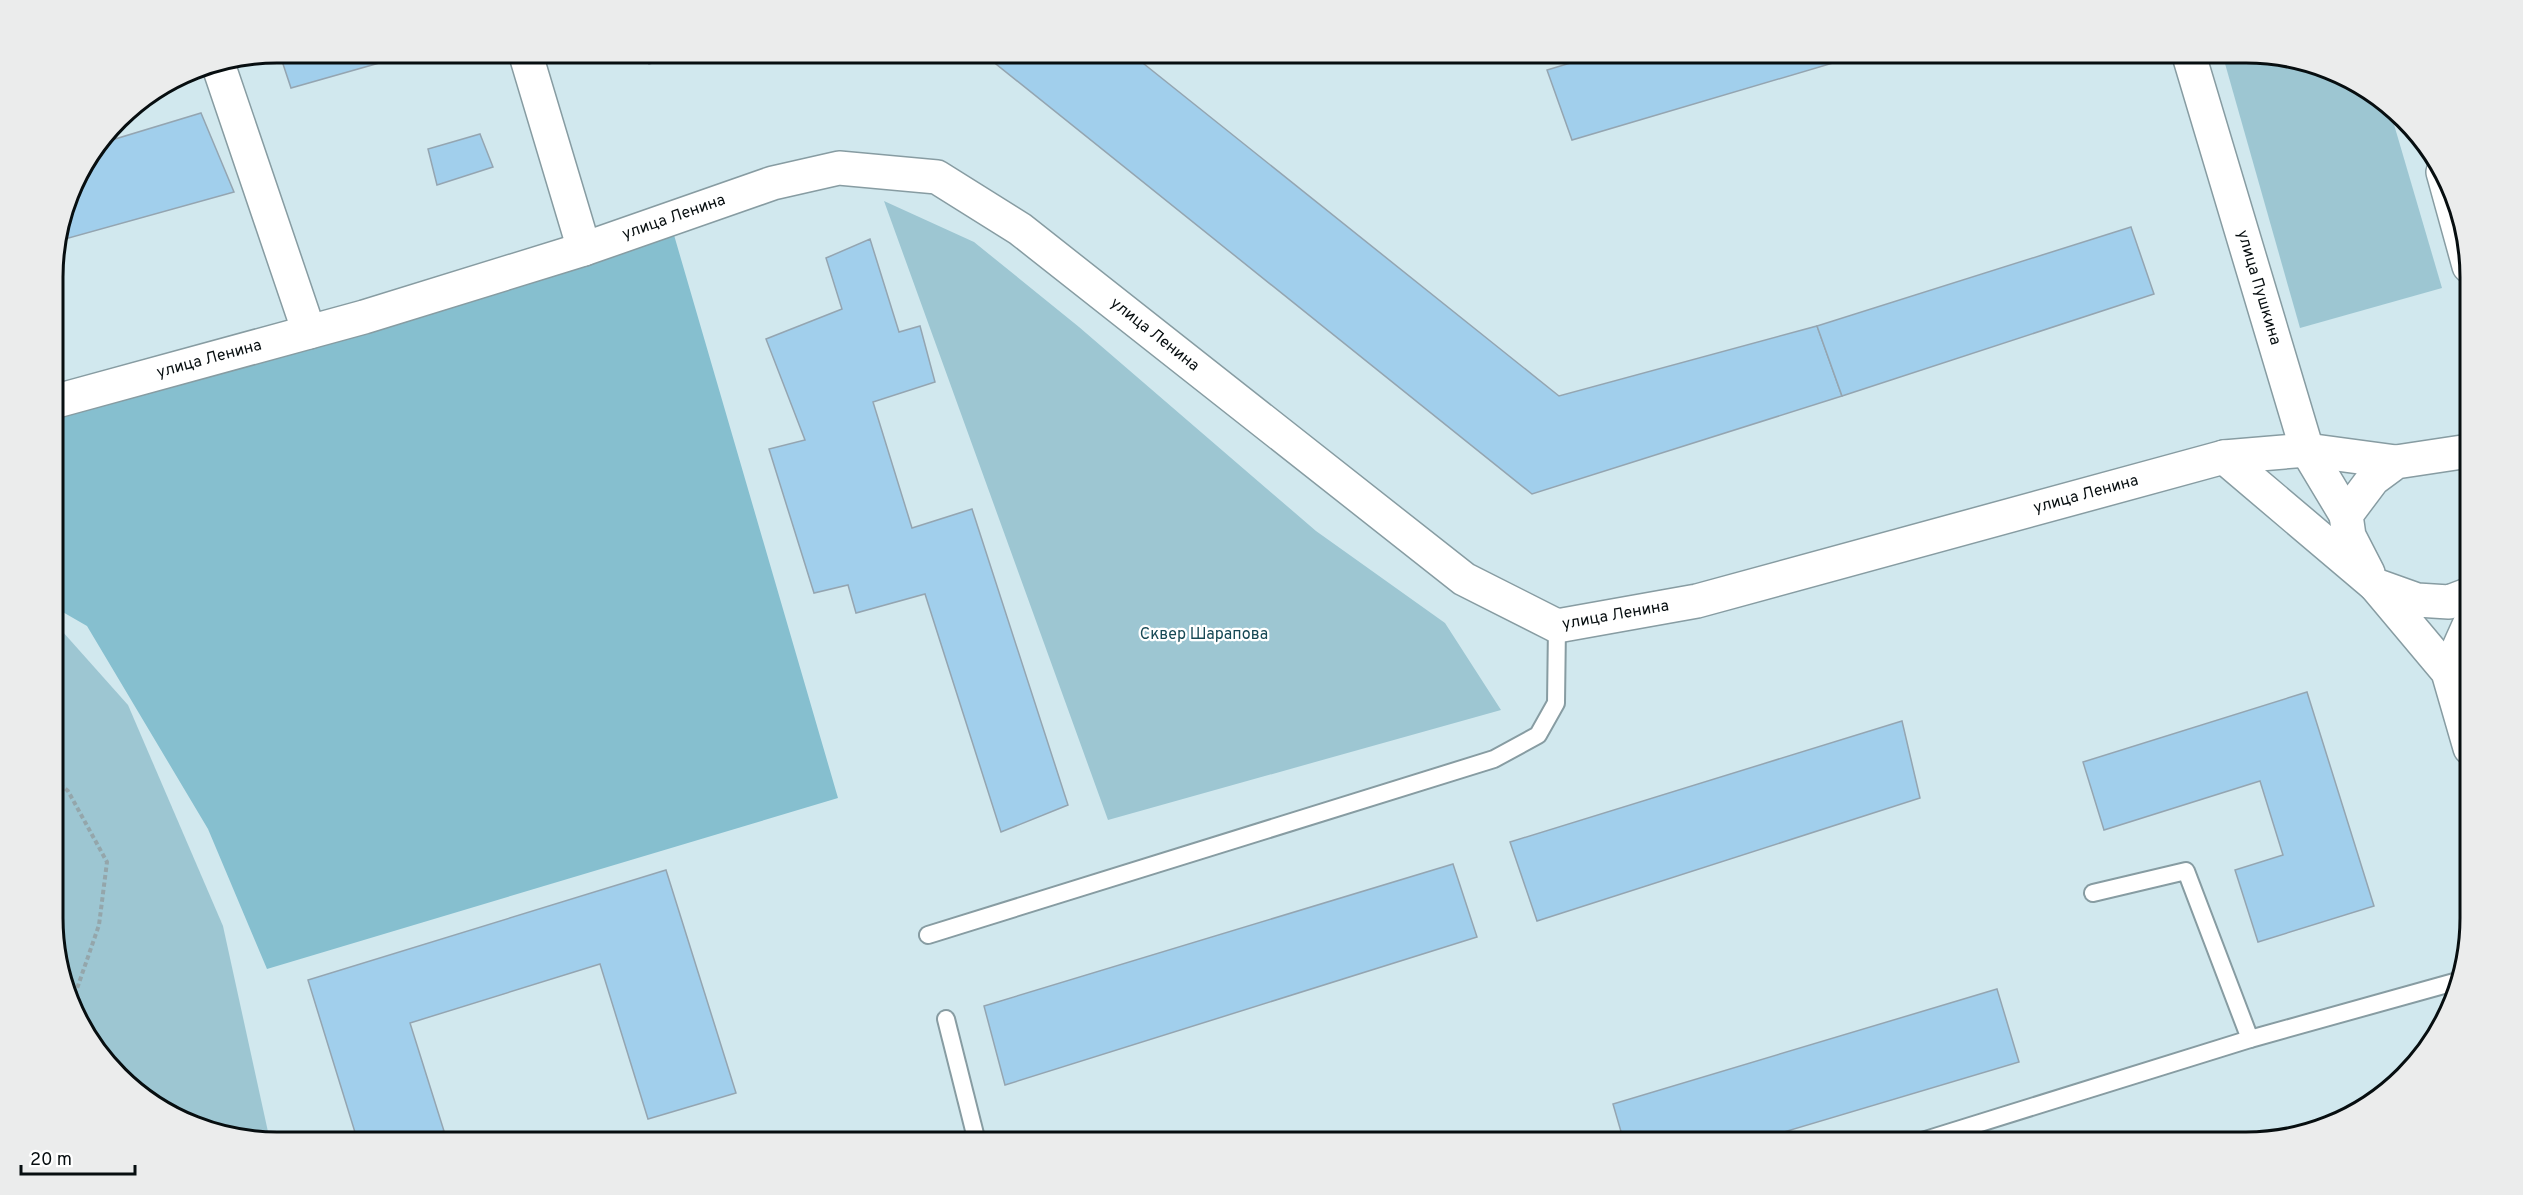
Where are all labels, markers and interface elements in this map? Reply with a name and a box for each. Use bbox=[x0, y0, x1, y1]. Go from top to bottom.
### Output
street label: улица Ленина bbox=[620, 190, 728, 245]
street label: улица Пушкина bbox=[2232, 228, 2285, 348]
street label: улица Ленина bbox=[1106, 294, 1203, 376]
street label: улица Ленина bbox=[155, 335, 264, 383]
street label: улица Ленина bbox=[2031, 471, 2141, 519]
street label: улица Ленина bbox=[1561, 596, 1671, 635]
park label: Сквер Шарапова bbox=[1140, 625, 1268, 645]
scale bar bbox=[21, 1138, 135, 1176]
text: 20 m bbox=[30, 1149, 72, 1172]

